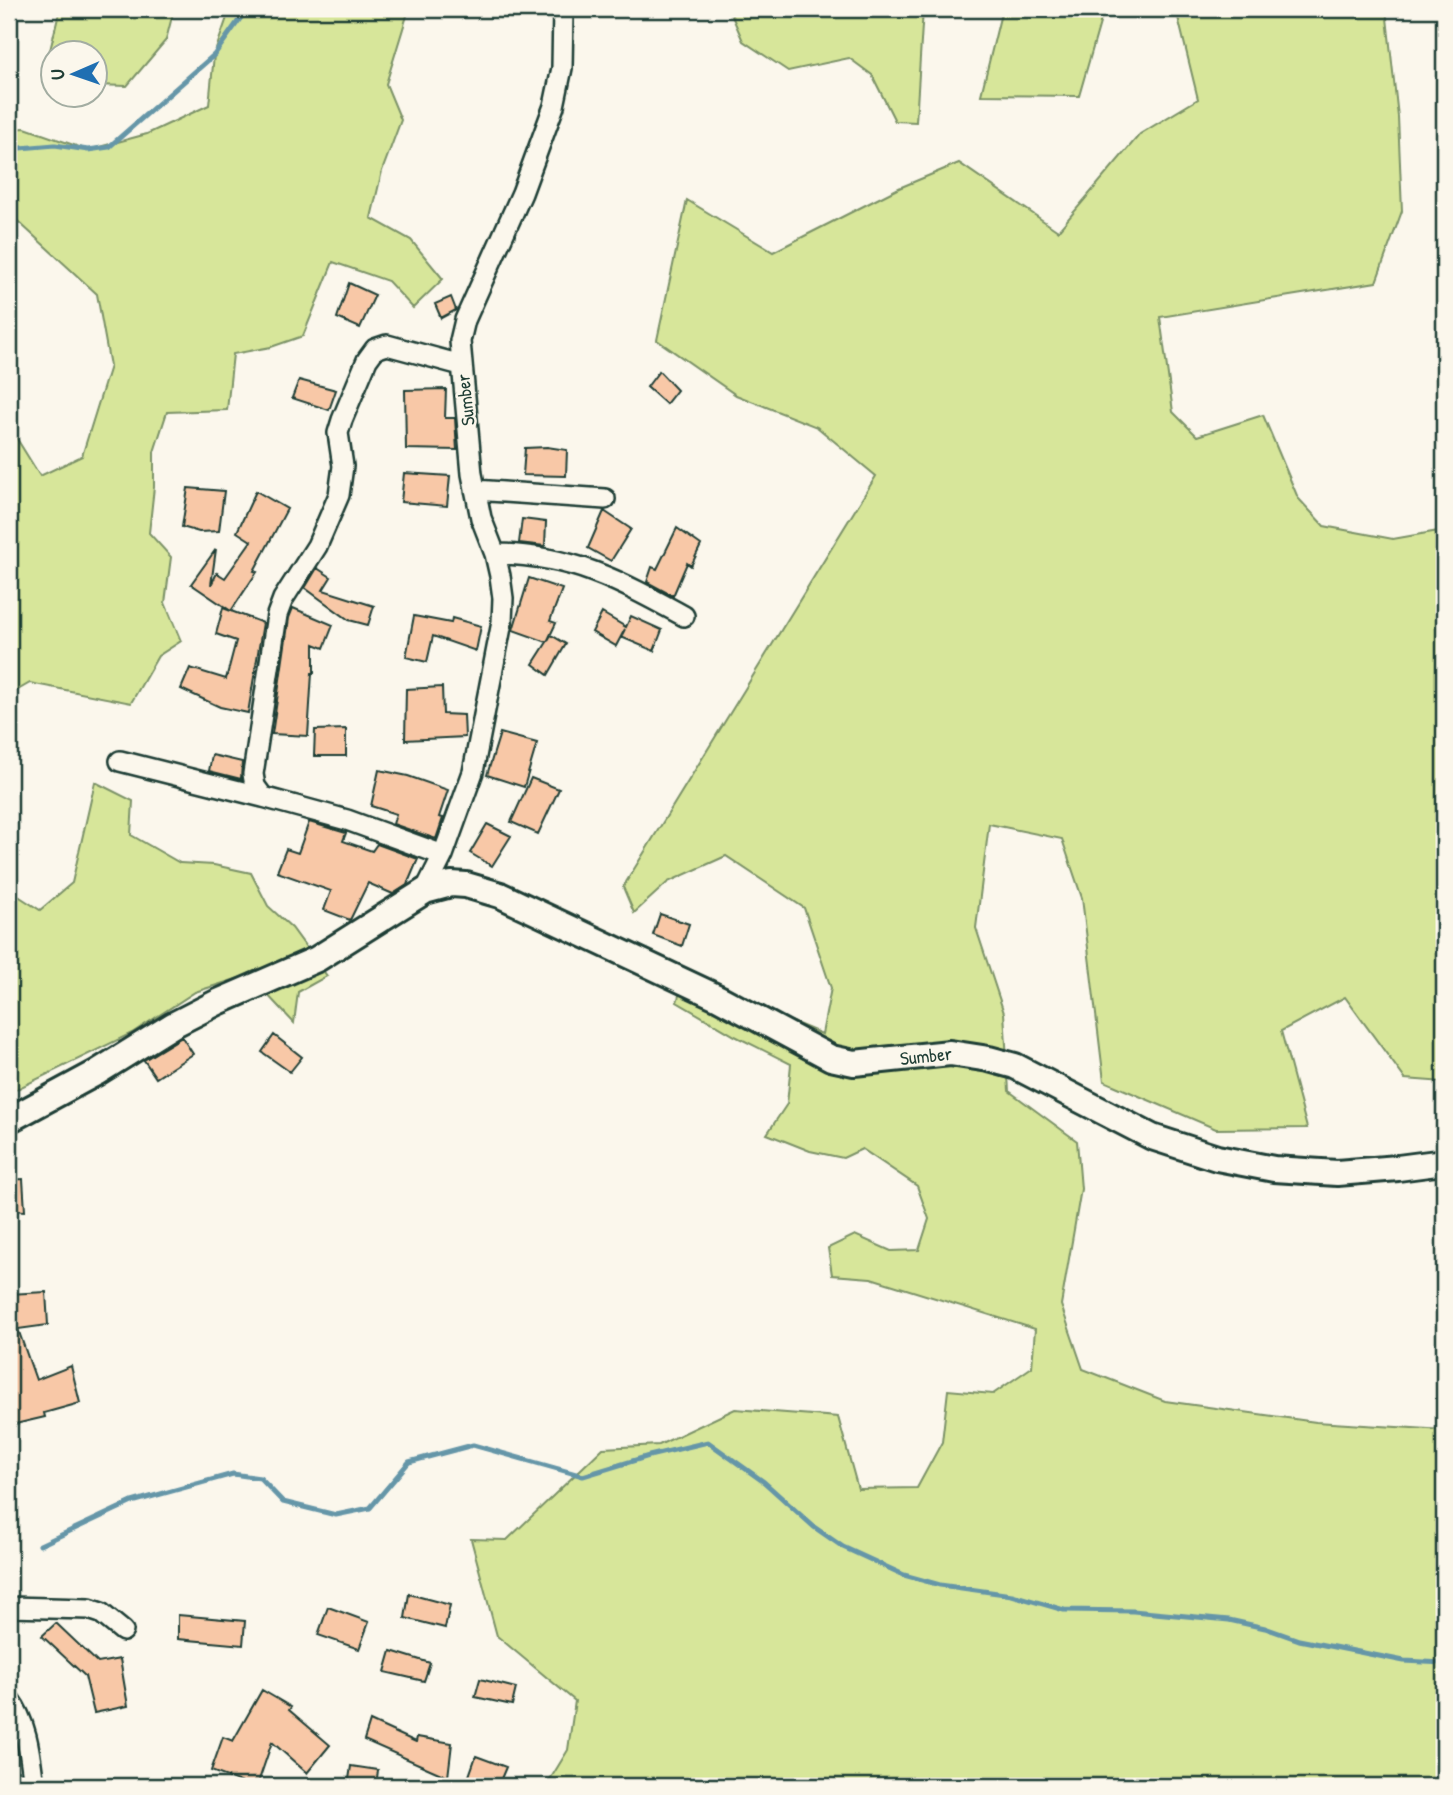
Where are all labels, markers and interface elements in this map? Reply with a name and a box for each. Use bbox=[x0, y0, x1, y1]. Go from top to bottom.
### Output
north arrow bbox=[38, 38, 108, 108]
text: U bbox=[44, 68, 70, 80]
street label: Sumber bbox=[449, 372, 481, 427]
street label: Sumber bbox=[899, 1040, 954, 1071]

